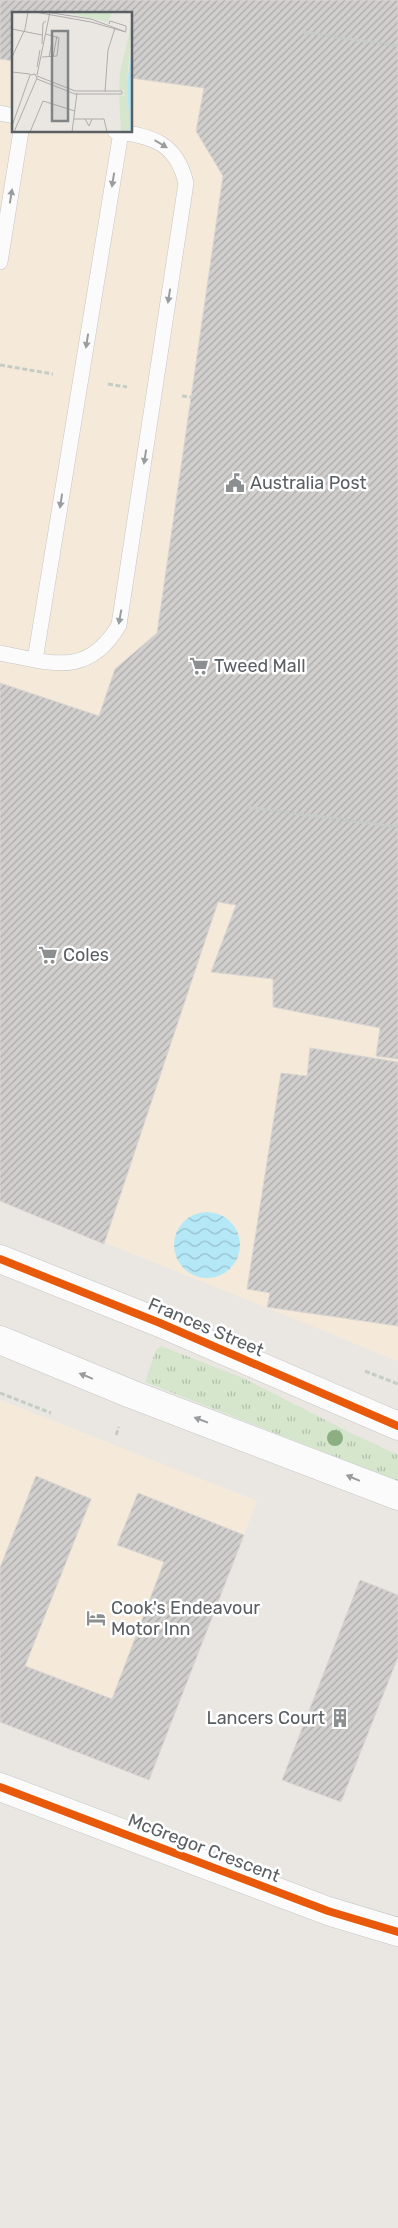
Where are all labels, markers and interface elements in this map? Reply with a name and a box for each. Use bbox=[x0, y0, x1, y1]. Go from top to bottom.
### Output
inset map bbox=[12, 12, 132, 132]
one-way arrow bbox=[155, 140, 168, 149]
one-way arrow bbox=[109, 173, 117, 189]
one-way arrow bbox=[7, 188, 15, 204]
one-way arrow bbox=[165, 288, 173, 304]
one-way arrow bbox=[82, 333, 90, 349]
one-way arrow bbox=[141, 449, 149, 465]
public building icon: Australia Post bbox=[224, 472, 246, 494]
place label: Australia Post bbox=[250, 472, 367, 494]
one-way arrow bbox=[56, 493, 64, 509]
one-way arrow bbox=[115, 609, 123, 625]
supermarket icon: Tweed Mall bbox=[188, 655, 210, 677]
place label: Tweed Mall bbox=[214, 655, 306, 677]
supermarket icon: Coles bbox=[37, 944, 59, 966]
place label: Coles bbox=[63, 944, 109, 966]
street label: Frances Street bbox=[145, 1293, 267, 1361]
one-way arrow bbox=[79, 1371, 93, 1379]
one-way arrow bbox=[193, 1416, 208, 1424]
one-way arrow bbox=[346, 1473, 360, 1481]
place label: Cook's Endeavour Motor Inn bbox=[111, 1597, 260, 1640]
hotel icon: Cook's Endeavour Motor Inn bbox=[85, 1607, 107, 1629]
place label: Lancers Court bbox=[207, 1707, 325, 1729]
building icon: Lancers Court bbox=[329, 1707, 351, 1729]
street label: McGregor Crescent bbox=[125, 1809, 283, 1887]

